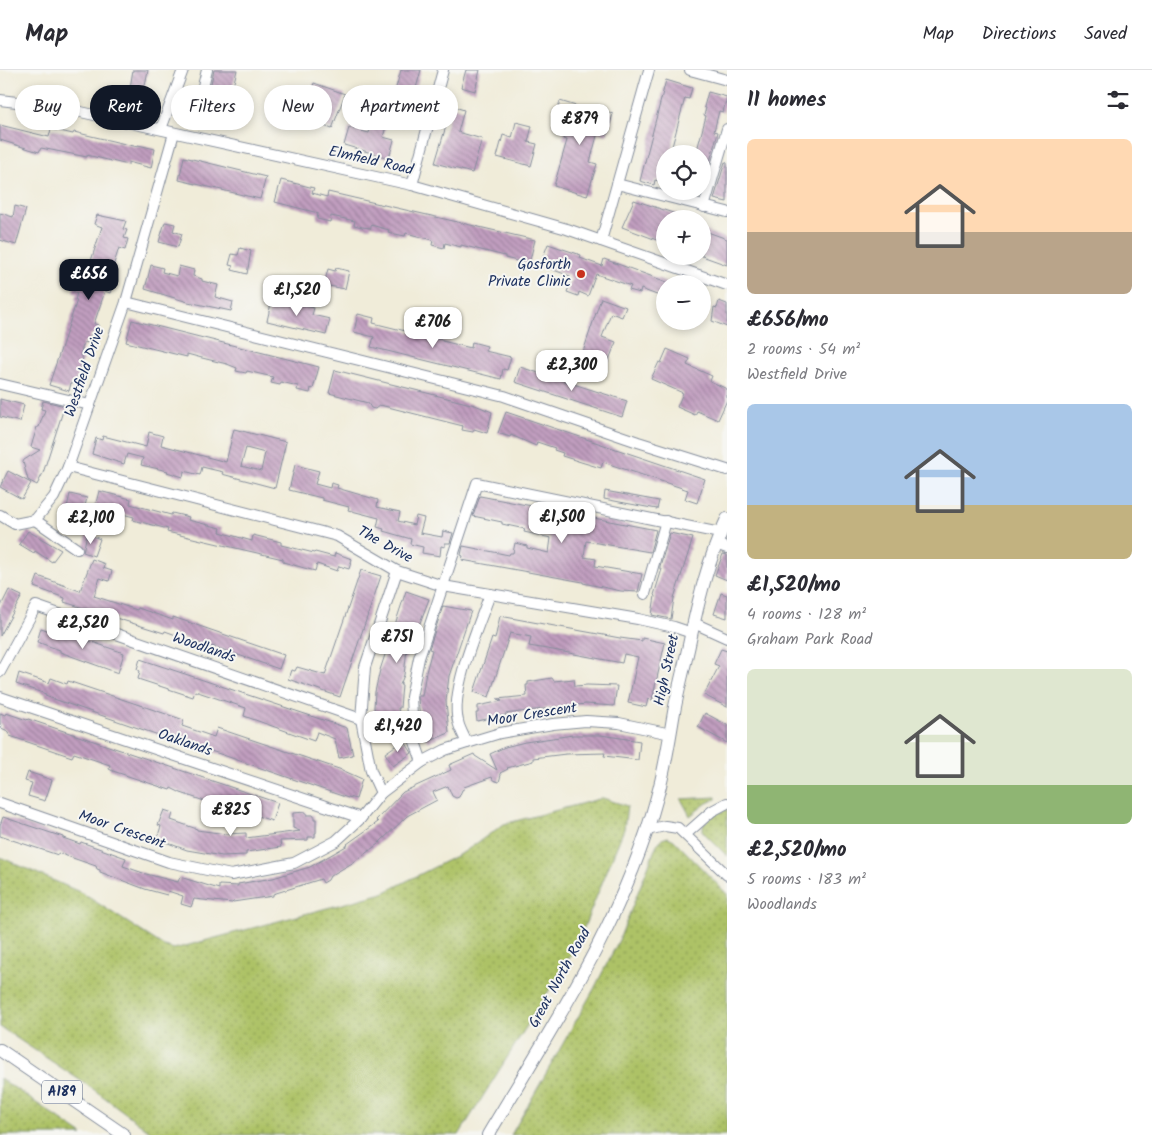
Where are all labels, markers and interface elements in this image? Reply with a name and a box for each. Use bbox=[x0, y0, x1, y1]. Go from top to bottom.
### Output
text: Map bbox=[25, 15, 68, 54]
text: Map bbox=[922, 20, 954, 49]
text: Directions bbox=[982, 20, 1056, 49]
text: Saved bbox=[1084, 20, 1127, 49]
text: 11 homes bbox=[747, 84, 826, 117]
chip: Buy bbox=[15, 85, 80, 130]
chip: Rent bbox=[90, 85, 161, 130]
chip: Filters bbox=[171, 85, 254, 130]
chip: New bbox=[264, 85, 332, 130]
chip: Apartment bbox=[342, 85, 458, 130]
icon: filters bbox=[1104, 86, 1132, 114]
pin: £879 bbox=[550, 104, 610, 146]
text: £879 bbox=[562, 107, 598, 132]
street label: Elmfield Road bbox=[326, 140, 416, 183]
map controls bbox=[656, 145, 711, 330]
button: locate bbox=[656, 145, 711, 200]
icon: home bbox=[895, 171, 985, 261]
button: + bbox=[656, 210, 711, 265]
place label: Gosforth Private Clinic bbox=[488, 253, 571, 294]
pin: £656 bbox=[59, 258, 119, 301]
text: £656 bbox=[70, 262, 108, 287]
marker: Gosforth Private Clinic bbox=[575, 268, 587, 280]
pin: £1,520 bbox=[256, 274, 338, 317]
button: − bbox=[656, 275, 711, 330]
text: £1,520 bbox=[274, 278, 320, 303]
text: £656/mo bbox=[747, 304, 828, 337]
pin: £706 bbox=[403, 306, 463, 349]
text: £706 bbox=[415, 310, 451, 335]
street label: Westfield Drive bbox=[58, 324, 112, 420]
text: 2 rooms · 54 m² bbox=[747, 337, 860, 362]
pin: £2,300 bbox=[531, 350, 613, 392]
text: £2,300 bbox=[547, 353, 597, 378]
text: Westfield Drive bbox=[747, 362, 847, 387]
icon: home bbox=[895, 436, 985, 526]
pin: £2,100 bbox=[50, 502, 132, 545]
pin: £1,500 bbox=[521, 502, 603, 544]
text: £1,500 bbox=[539, 505, 585, 530]
text: £2,100 bbox=[68, 506, 114, 531]
street label: The Drive bbox=[353, 520, 417, 570]
text: £1,520/mo bbox=[747, 569, 841, 602]
text: 4 rooms · 128 m² bbox=[747, 602, 866, 627]
pin: £2,520 bbox=[42, 608, 124, 650]
text: £2,520 bbox=[58, 611, 108, 636]
pin: £751 bbox=[367, 622, 427, 664]
text: £751 bbox=[381, 625, 413, 650]
street label: Woodlands bbox=[169, 626, 239, 670]
text: Graham Park Road bbox=[747, 627, 872, 652]
street label: High Street bbox=[648, 632, 686, 708]
street label: Moor Crescent bbox=[485, 696, 579, 734]
icon: home bbox=[895, 701, 985, 791]
pin: £1,420 bbox=[357, 710, 439, 753]
text: £1,420 bbox=[375, 714, 422, 739]
street label: Oaklands bbox=[155, 723, 216, 764]
pin: £825 bbox=[201, 794, 261, 837]
text: £825 bbox=[212, 798, 250, 823]
street label: Moor Crescent bbox=[75, 804, 169, 856]
text: £2,520/mo bbox=[747, 834, 846, 867]
text: 5 rooms · 183 m² bbox=[747, 867, 866, 892]
text: Woodlands bbox=[747, 892, 817, 917]
street label: Great North Road bbox=[522, 923, 598, 1033]
road number: A189 bbox=[42, 1080, 82, 1104]

